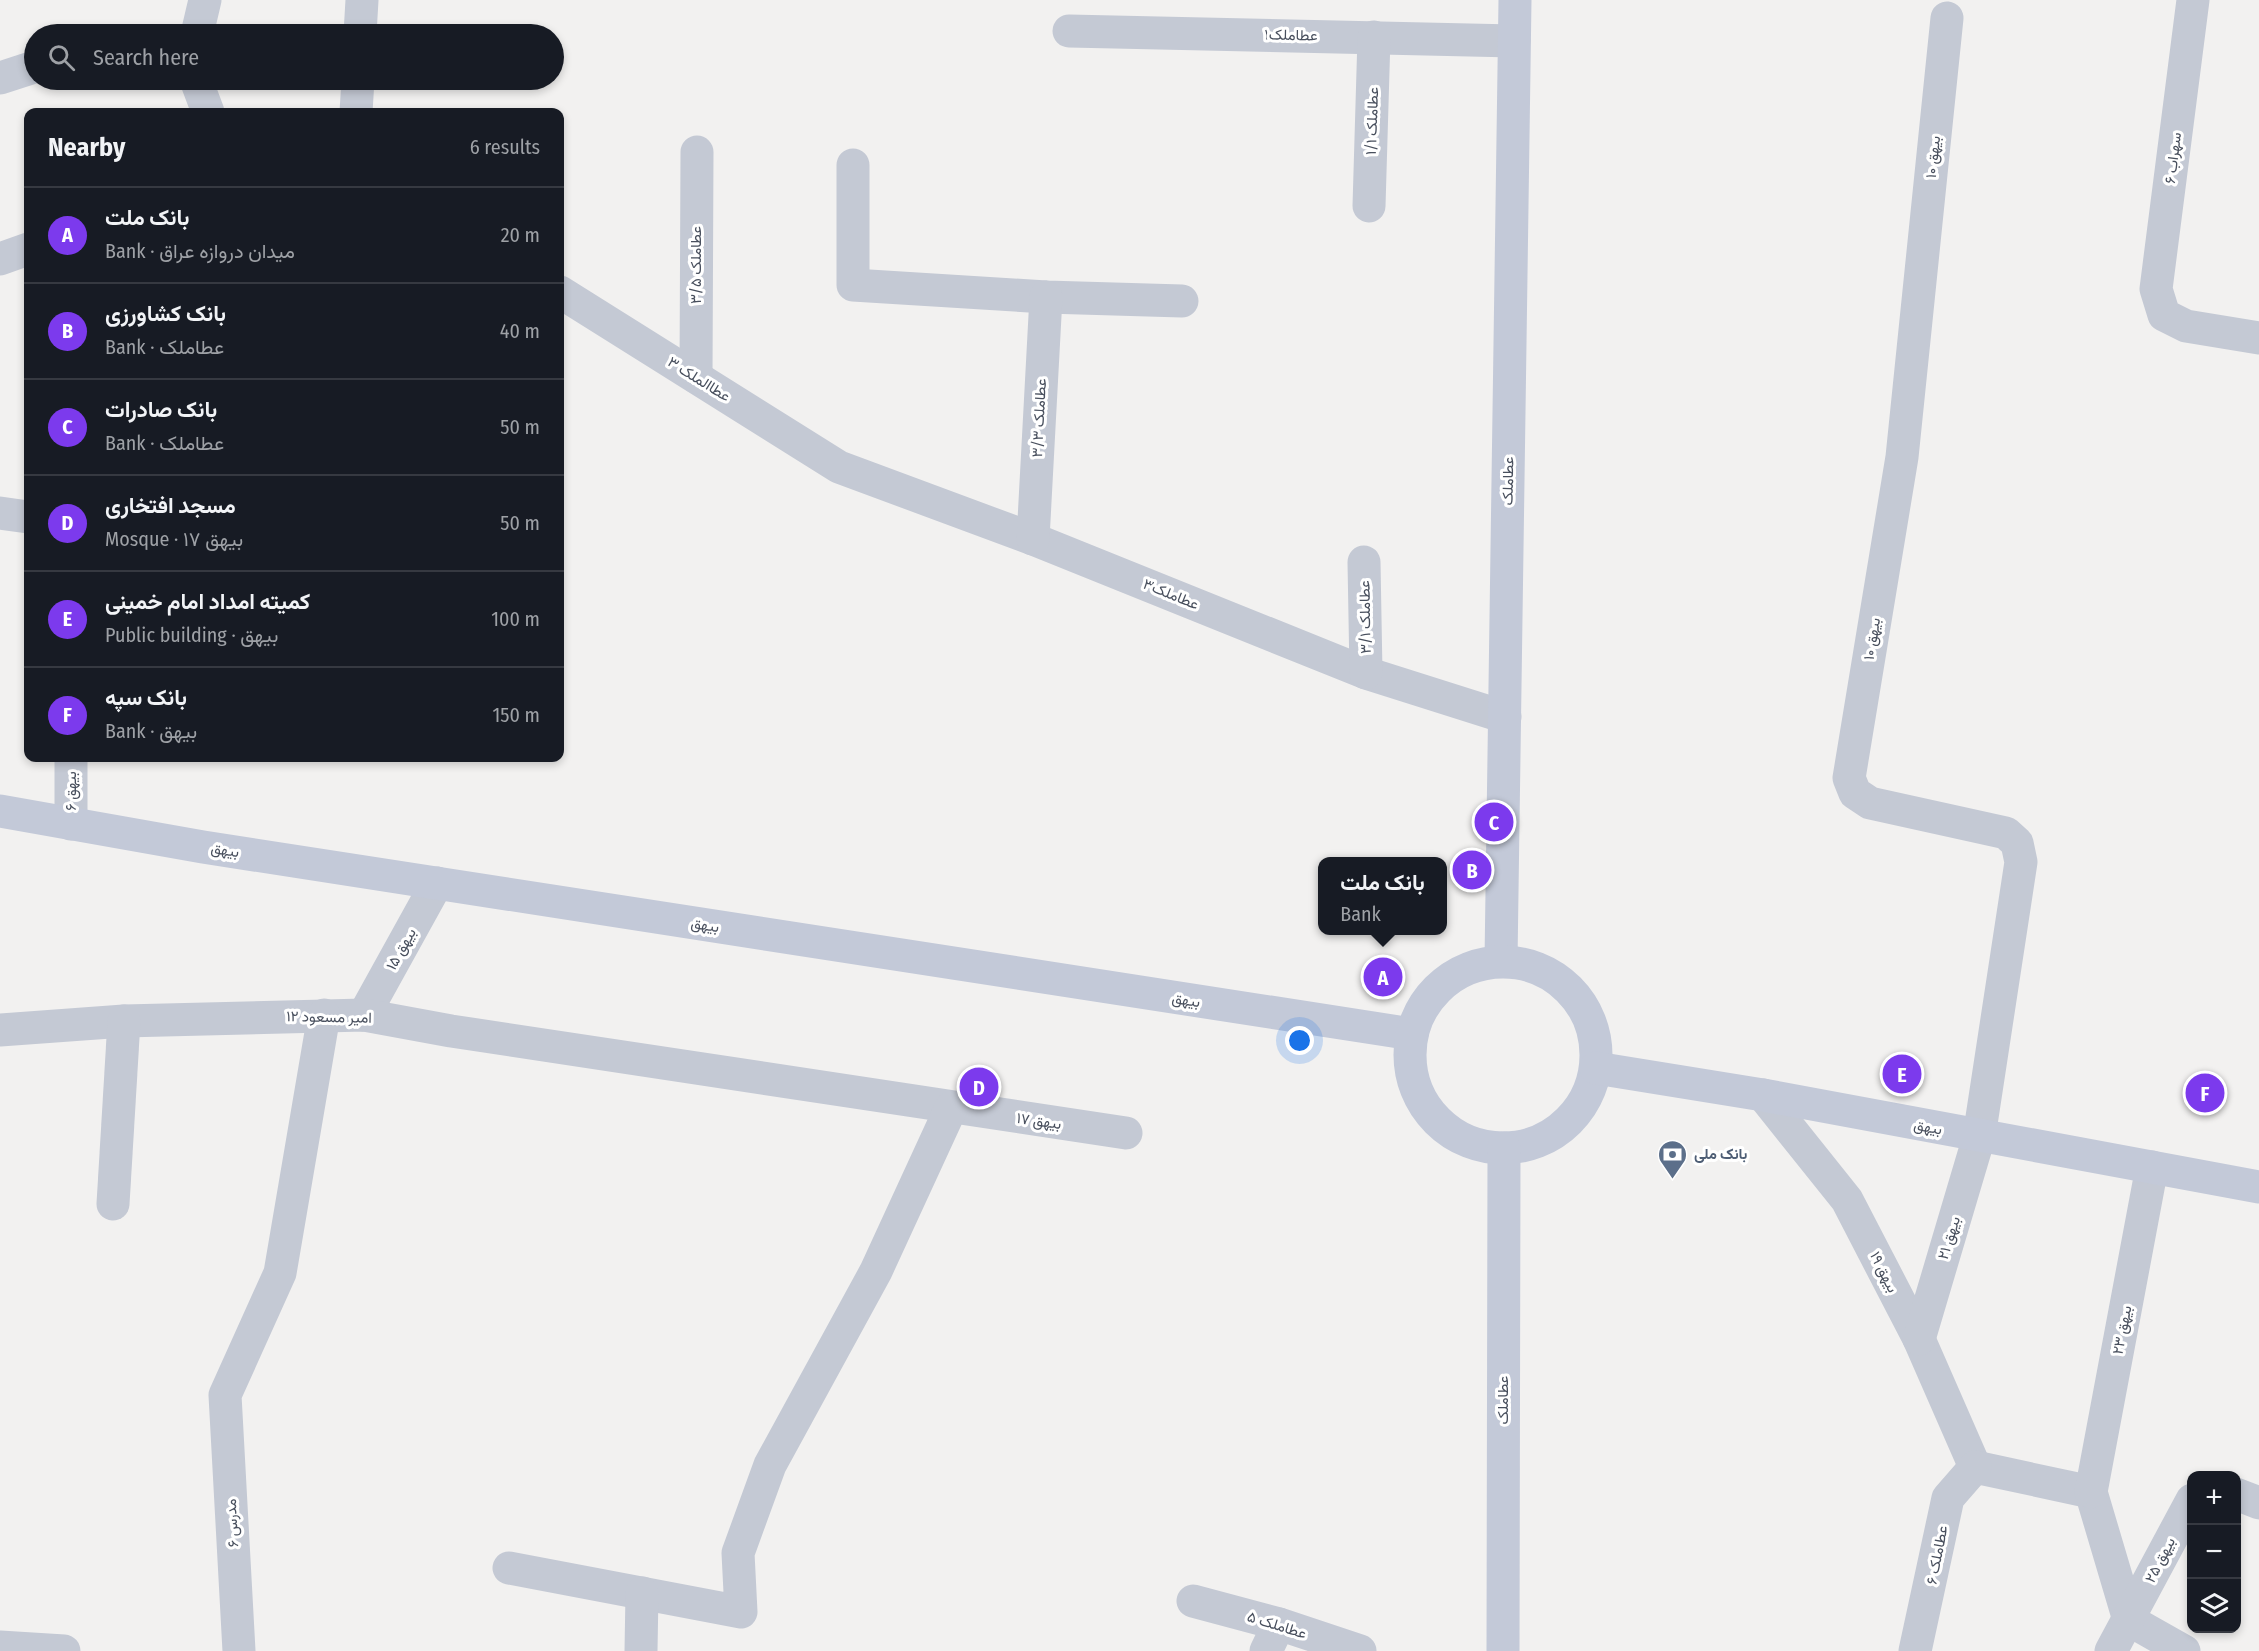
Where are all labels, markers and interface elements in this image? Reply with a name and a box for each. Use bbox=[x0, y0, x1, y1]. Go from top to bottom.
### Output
search box bbox=[24, 24, 564, 90]
street label: عطاملک۱ bbox=[1264, 26, 1318, 44]
icon: search bbox=[45, 41, 78, 74]
text: Search here bbox=[93, 44, 199, 71]
street label: عطاملک ۱/۱ bbox=[1362, 87, 1382, 155]
street label: سهراب ۶ bbox=[2161, 131, 2185, 185]
text: Nearby bbox=[48, 132, 125, 163]
text: 6 results bbox=[470, 135, 540, 159]
street label: بیهق ۱۰ bbox=[1922, 135, 1945, 179]
text: بانک ملت bbox=[105, 204, 189, 231]
text: A bbox=[62, 223, 73, 247]
text: 20 m bbox=[501, 223, 540, 247]
street label: عطاملک ۳/۵ bbox=[687, 226, 705, 304]
text: Bank · میدان دروازه عراق bbox=[105, 239, 295, 263]
text: بانک کشاورزی bbox=[105, 300, 226, 327]
text: B bbox=[62, 319, 73, 343]
text: 40 m bbox=[500, 319, 540, 343]
text: Bank · عطاملک bbox=[105, 335, 224, 359]
street label: عطاالملک ۳ bbox=[664, 353, 734, 405]
street label: عطاملک ۳/۳ bbox=[1028, 378, 1050, 458]
text: بانک صادرات bbox=[105, 396, 217, 423]
text: C bbox=[62, 415, 73, 439]
text: 50 m bbox=[500, 415, 540, 439]
text: Bank · عطاملک bbox=[105, 431, 224, 455]
street label: عطاملک bbox=[1499, 456, 1517, 506]
text: مسجد افتخاری bbox=[105, 492, 236, 519]
text: D bbox=[62, 511, 73, 535]
text: 50 m bbox=[500, 511, 540, 535]
text: Mosque · بیهق ۱۷ bbox=[105, 527, 243, 551]
street label: عطاملک۳ bbox=[1140, 575, 1202, 613]
street label: عطاملک ۳/۱ bbox=[1355, 580, 1375, 654]
text: کمیته امداد امام خمینی bbox=[105, 588, 310, 615]
text: E bbox=[63, 607, 72, 631]
text: 100 m bbox=[491, 607, 540, 631]
street label: بیهق ۱۰ bbox=[1860, 617, 1885, 662]
text: Public building · بیهق bbox=[105, 623, 278, 647]
text: بانک سپه bbox=[105, 684, 187, 711]
text: F bbox=[63, 703, 72, 727]
text: 150 m bbox=[493, 703, 540, 727]
text: Bank · بیهق bbox=[105, 719, 197, 743]
street label: بیهق ۶ bbox=[62, 771, 81, 811]
pin: C bbox=[1474, 800, 1514, 844]
street label: بیهق bbox=[209, 839, 240, 862]
pin: B bbox=[1452, 848, 1492, 892]
popup bbox=[1318, 857, 1447, 935]
text: بانک ملت bbox=[1340, 869, 1425, 896]
text: Bank bbox=[1340, 902, 1381, 926]
street label: بیهق bbox=[689, 914, 720, 937]
street label: بیهق ۱۵ bbox=[382, 925, 421, 974]
pin: A bbox=[1364, 954, 1402, 1000]
street label: بیهق bbox=[1170, 989, 1201, 1012]
street label: امیر مسعود ۱۲ bbox=[286, 1007, 372, 1027]
your location bbox=[1285, 1026, 1314, 1055]
pin: E bbox=[1882, 1052, 1922, 1096]
pin: D bbox=[960, 1064, 998, 1110]
pin: F bbox=[2186, 1070, 2224, 1116]
street label: بیهق ۱۷ bbox=[1015, 1109, 1063, 1134]
street label: بیهق bbox=[1912, 1115, 1944, 1140]
bank icon: بانک ملی bbox=[1657, 1138, 1689, 1180]
place label: بانک ملی bbox=[1694, 1145, 1747, 1163]
street label: بیهق ۲۱ bbox=[1934, 1214, 1965, 1262]
street label: بیهق ۱۹ bbox=[1865, 1249, 1902, 1296]
street label: بیهق ۲۳ bbox=[2108, 1304, 2137, 1356]
street label: عطاملک bbox=[1494, 1375, 1512, 1424]
map controls bbox=[2187, 1471, 2241, 1633]
button: + bbox=[2187, 1471, 2241, 1525]
street label: مدرس ۶ bbox=[222, 1498, 243, 1548]
street label: عطاملک ۶ bbox=[1922, 1524, 1952, 1586]
button: − bbox=[2187, 1525, 2241, 1579]
street label: بیهق ۲۵ bbox=[2141, 1534, 2180, 1586]
button: layers bbox=[2187, 1579, 2241, 1633]
street label: عطاملک ۵ bbox=[1245, 1607, 1309, 1643]

